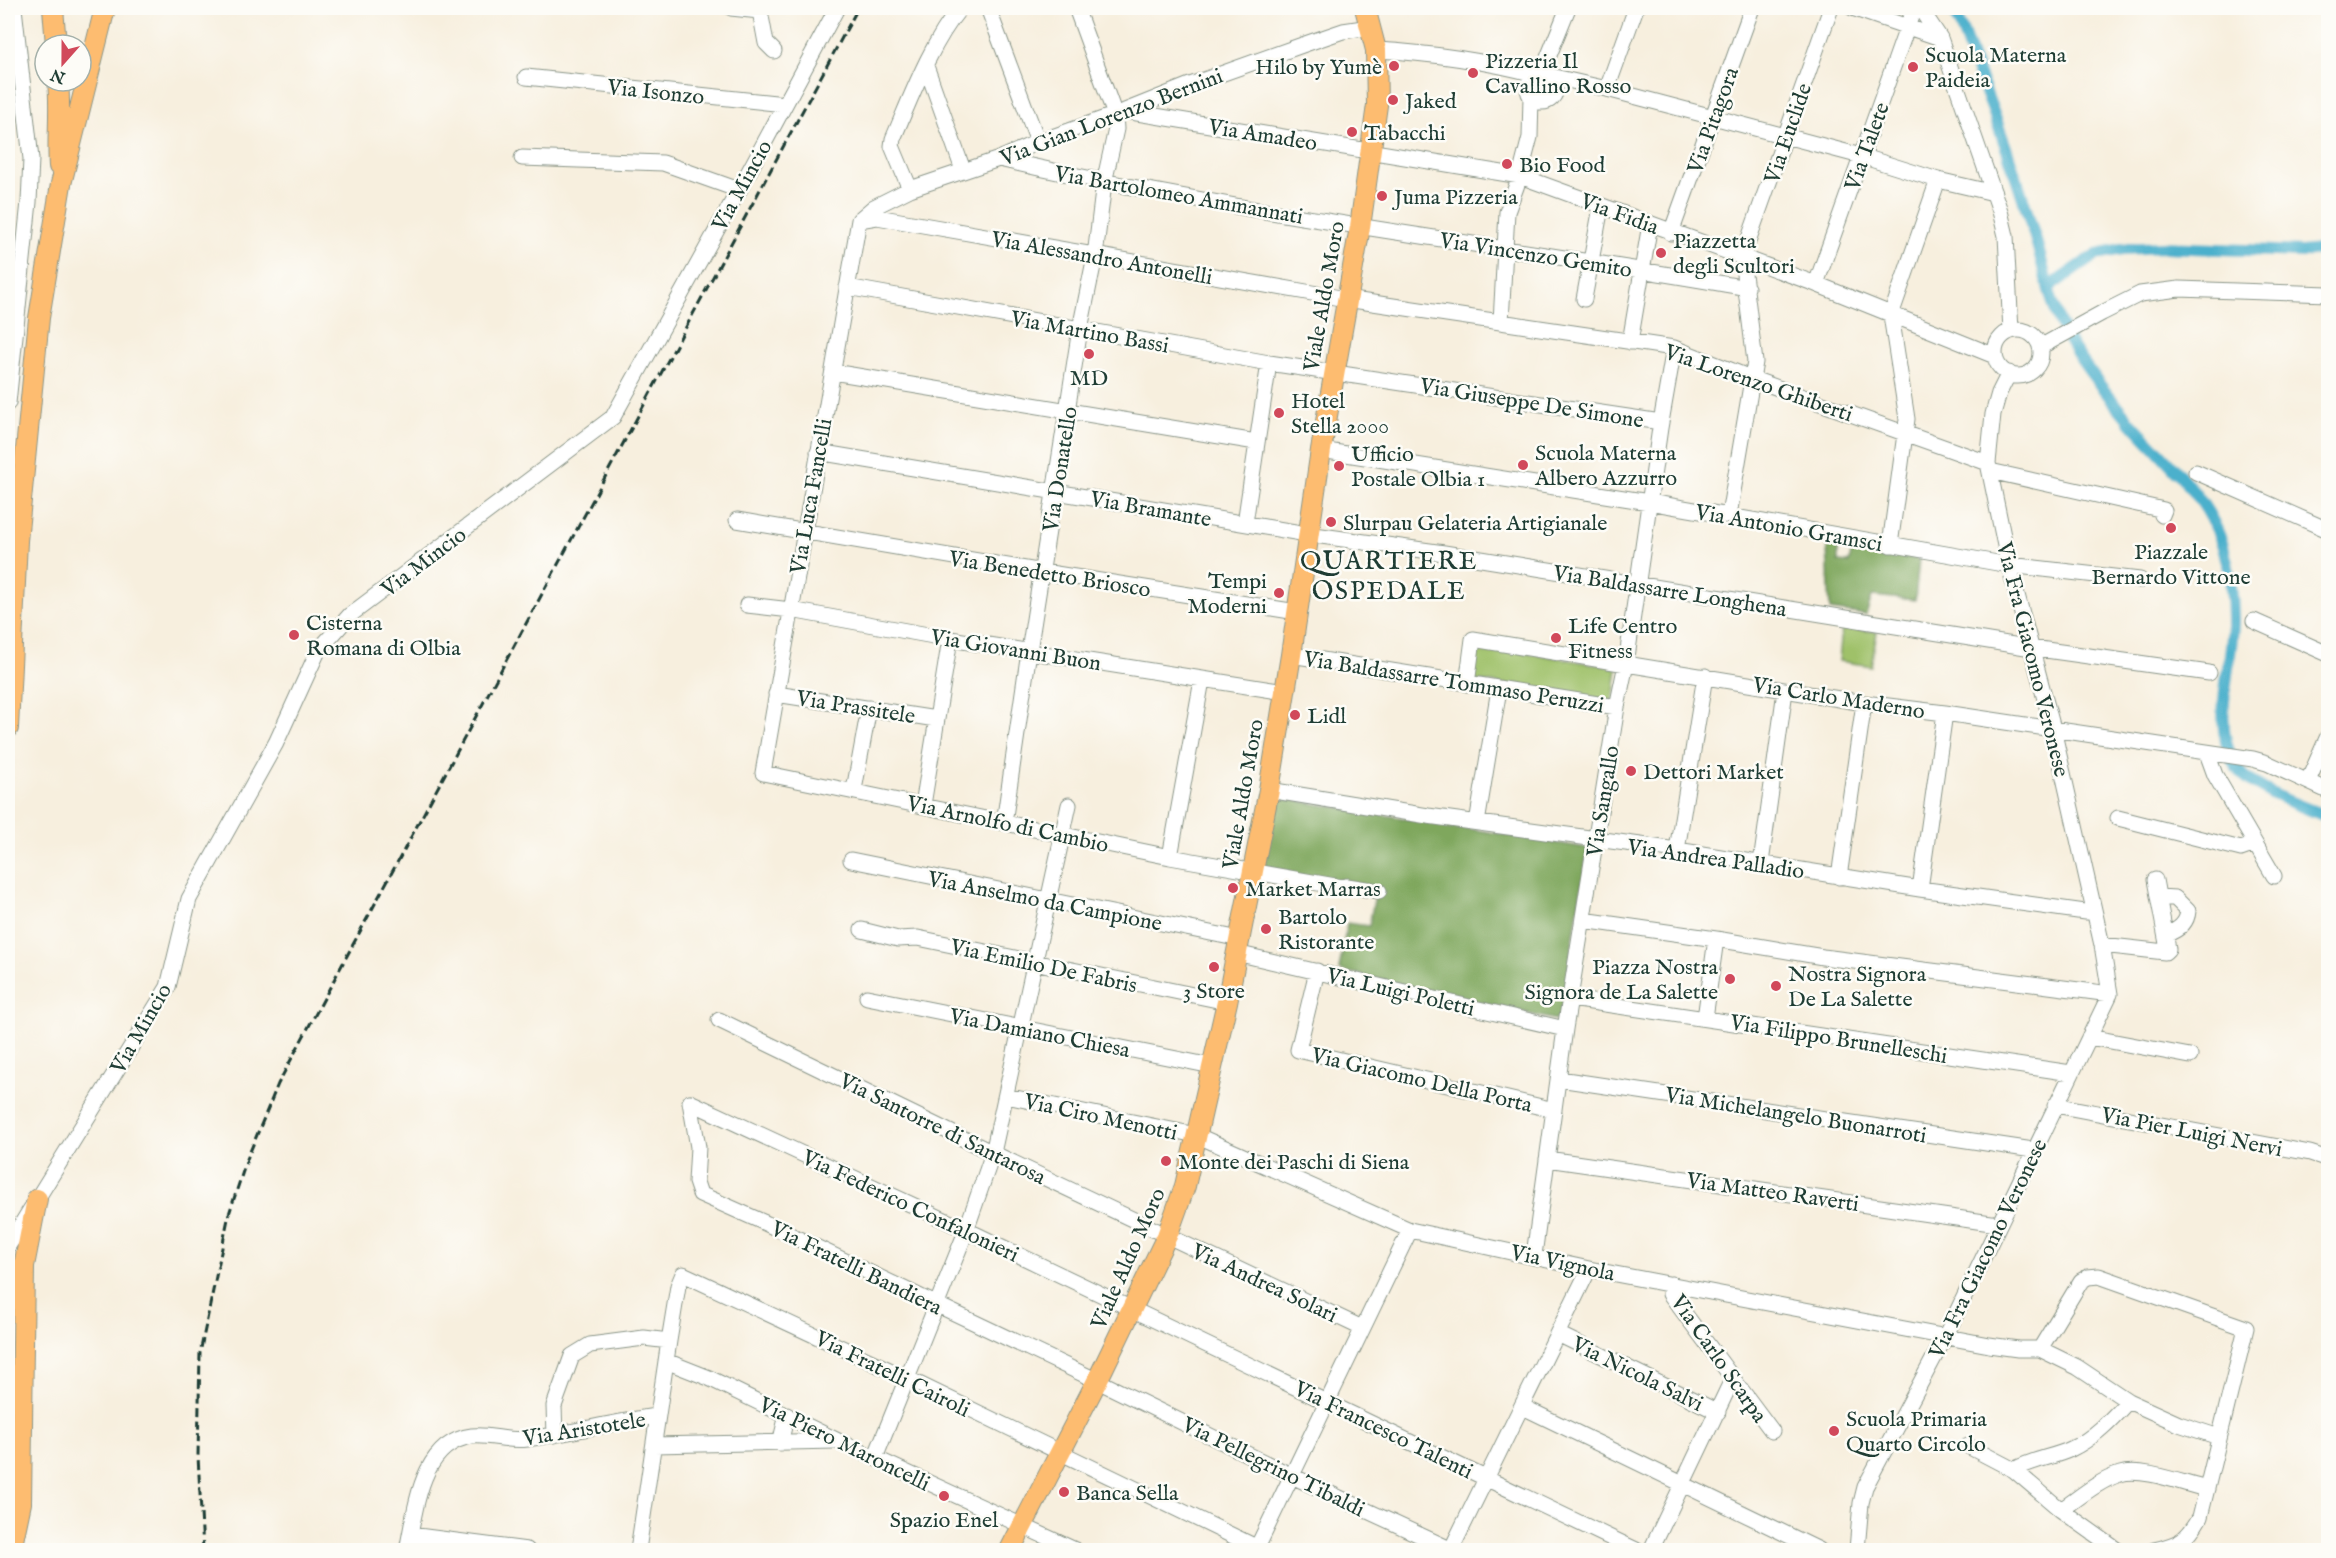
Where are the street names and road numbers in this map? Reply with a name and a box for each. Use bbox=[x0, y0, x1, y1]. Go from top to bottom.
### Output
street label: Via Gian Lorenzo Bernini bbox=[995, 62, 1227, 174]
street label: Via Pitagora bbox=[1681, 63, 1746, 179]
street label: Via Isonzo bbox=[605, 74, 706, 112]
street label: Via Euclide bbox=[1758, 80, 1819, 188]
street label: Via Talete bbox=[1839, 99, 1897, 196]
street label: Via Amadeo bbox=[1205, 113, 1319, 158]
street label: Via Mincio bbox=[706, 135, 779, 237]
street label: Via Bartolomeo Ammannati bbox=[1051, 160, 1305, 232]
street label: Via Fidia bbox=[1575, 187, 1663, 242]
street label: Viale Aldo Moro bbox=[1298, 219, 1352, 375]
street label: Via Alessandro Antonelli bbox=[988, 226, 1215, 292]
street label: Via Vincenzo Gemito bbox=[1436, 227, 1634, 285]
street label: Via Martino Bassi bbox=[1007, 305, 1171, 361]
street label: Via Lorenzo Ghiberti bbox=[1660, 338, 1856, 429]
street label: Via Giuseppe De Simone bbox=[1417, 372, 1646, 435]
street label: Via Donatello bbox=[1037, 404, 1085, 535]
street label: Via Luca Fancelli bbox=[784, 416, 839, 577]
street label: Via Bramante bbox=[1087, 485, 1213, 534]
street label: Via Antonio Gramsci bbox=[1692, 499, 1885, 559]
street label: Via Mincio bbox=[375, 521, 473, 604]
street label: Via Fra Giacomo Veronese bbox=[1989, 538, 2075, 780]
street label: Via Benedetto Briosco bbox=[946, 545, 1153, 605]
street label: Via Baldassarre Longhena bbox=[1550, 560, 1789, 624]
street label: Via Giovanni Buon bbox=[927, 624, 1103, 678]
street label: Via Baldassarre Tommaso Peruzzi bbox=[1300, 645, 1606, 721]
street label: Via Carlo Maderno bbox=[1750, 671, 1927, 726]
street label: Via Prassitele bbox=[793, 685, 917, 731]
street label: Viale Aldo Moro bbox=[1217, 717, 1271, 873]
street label: Via Sangallo bbox=[1581, 744, 1627, 860]
street label: Via Arnolfo di Cambio bbox=[903, 790, 1111, 860]
street label: Via Andrea Palladio bbox=[1624, 834, 1806, 886]
street label: Via Anselmo da Campione bbox=[924, 865, 1164, 938]
street label: Via Emilio De Fabris bbox=[947, 933, 1140, 1000]
street label: Via Luigi Poletti bbox=[1323, 962, 1477, 1024]
street label: Via Mincio bbox=[104, 979, 179, 1080]
street label: Via Damiano Chiesa bbox=[946, 1003, 1133, 1065]
street label: Via Filippo Brunelleschi bbox=[1727, 1009, 1949, 1071]
street label: Via Giacomo Della Porta bbox=[1307, 1042, 1535, 1120]
street label: Via Santorre di Santarosa bbox=[833, 1067, 1050, 1192]
street label: Via Michelangelo Buonarroti bbox=[1662, 1081, 1929, 1151]
street label: Via Ciro Menotti bbox=[1020, 1088, 1180, 1148]
street label: Via Pier Luigi Nervi bbox=[2098, 1101, 2285, 1164]
street label: Via Fra Giacomo Veronese bbox=[1923, 1134, 2054, 1364]
street label: Via Federico Confalonieri bbox=[796, 1144, 1023, 1269]
street label: Via Matteo Raverti bbox=[1684, 1167, 1861, 1219]
street label: Viale Aldo Moro bbox=[1085, 1184, 1173, 1335]
street label: Via Fratelli Bandiera bbox=[765, 1215, 947, 1323]
street label: Via Andrea Solari bbox=[1186, 1237, 1342, 1330]
street label: Via Vignola bbox=[1507, 1239, 1618, 1289]
street label: Via Carlo Scarpa bbox=[1663, 1289, 1773, 1429]
street label: Via Fratelli Cairoli bbox=[809, 1325, 974, 1424]
street label: Via Nicola Salvi bbox=[1566, 1330, 1708, 1419]
street label: Via Francesco Talenti bbox=[1288, 1375, 1477, 1486]
street label: Via Piero Maroncelli bbox=[753, 1391, 934, 1498]
street label: Via Aristotele bbox=[520, 1406, 648, 1454]
street label: Via Pellegrino Tibaldi bbox=[1176, 1411, 1369, 1524]

